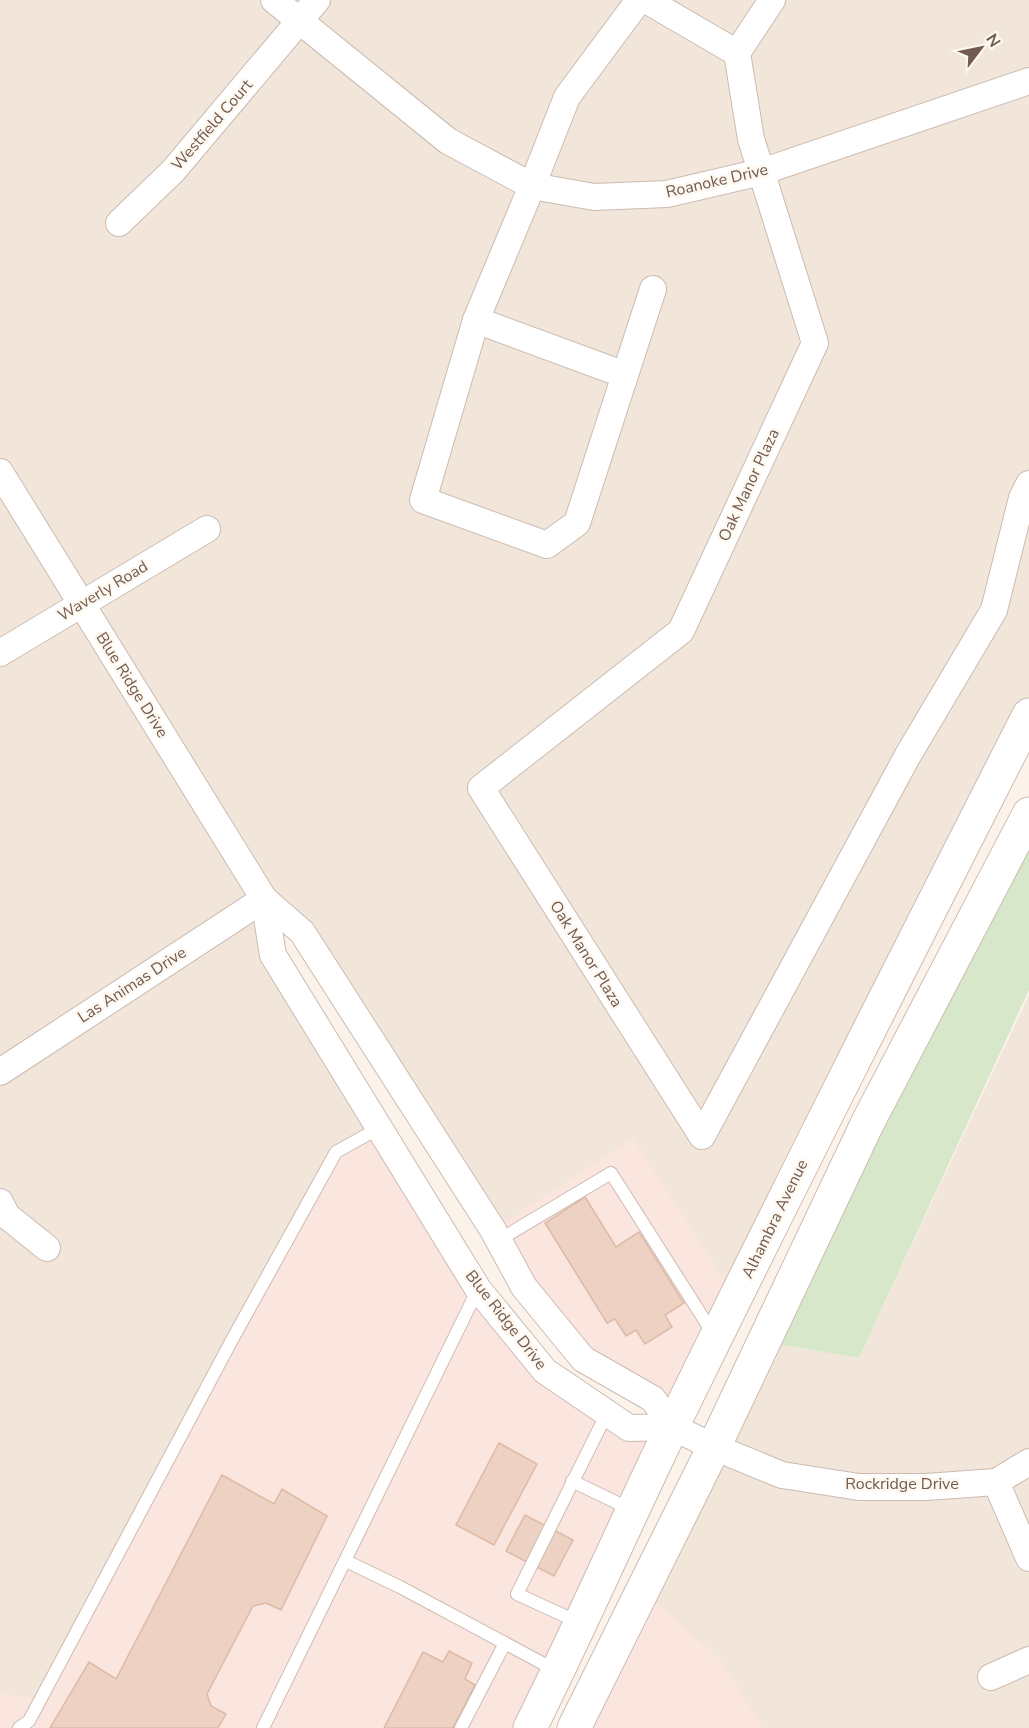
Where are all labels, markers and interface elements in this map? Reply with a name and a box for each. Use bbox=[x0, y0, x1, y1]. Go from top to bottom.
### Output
north arrow bbox=[951, 18, 1011, 78]
text: N bbox=[980, 30, 1005, 51]
street label: Westfield Court bbox=[166, 75, 258, 175]
street label: Roanoke Drive bbox=[664, 159, 770, 203]
street label: Oak Manor Plaza bbox=[713, 425, 785, 545]
street label: Waverly Road bbox=[54, 555, 152, 627]
street label: Blue Ridge Drive bbox=[91, 628, 173, 742]
street label: Oak Manor Plaza bbox=[544, 896, 628, 1012]
street label: Las Animas Drive bbox=[73, 942, 191, 1028]
street label: Alhambra Avenue bbox=[737, 1156, 813, 1282]
street label: Blue Ridge Drive bbox=[460, 1266, 552, 1374]
street label: Rockridge Drive bbox=[845, 1473, 959, 1495]

